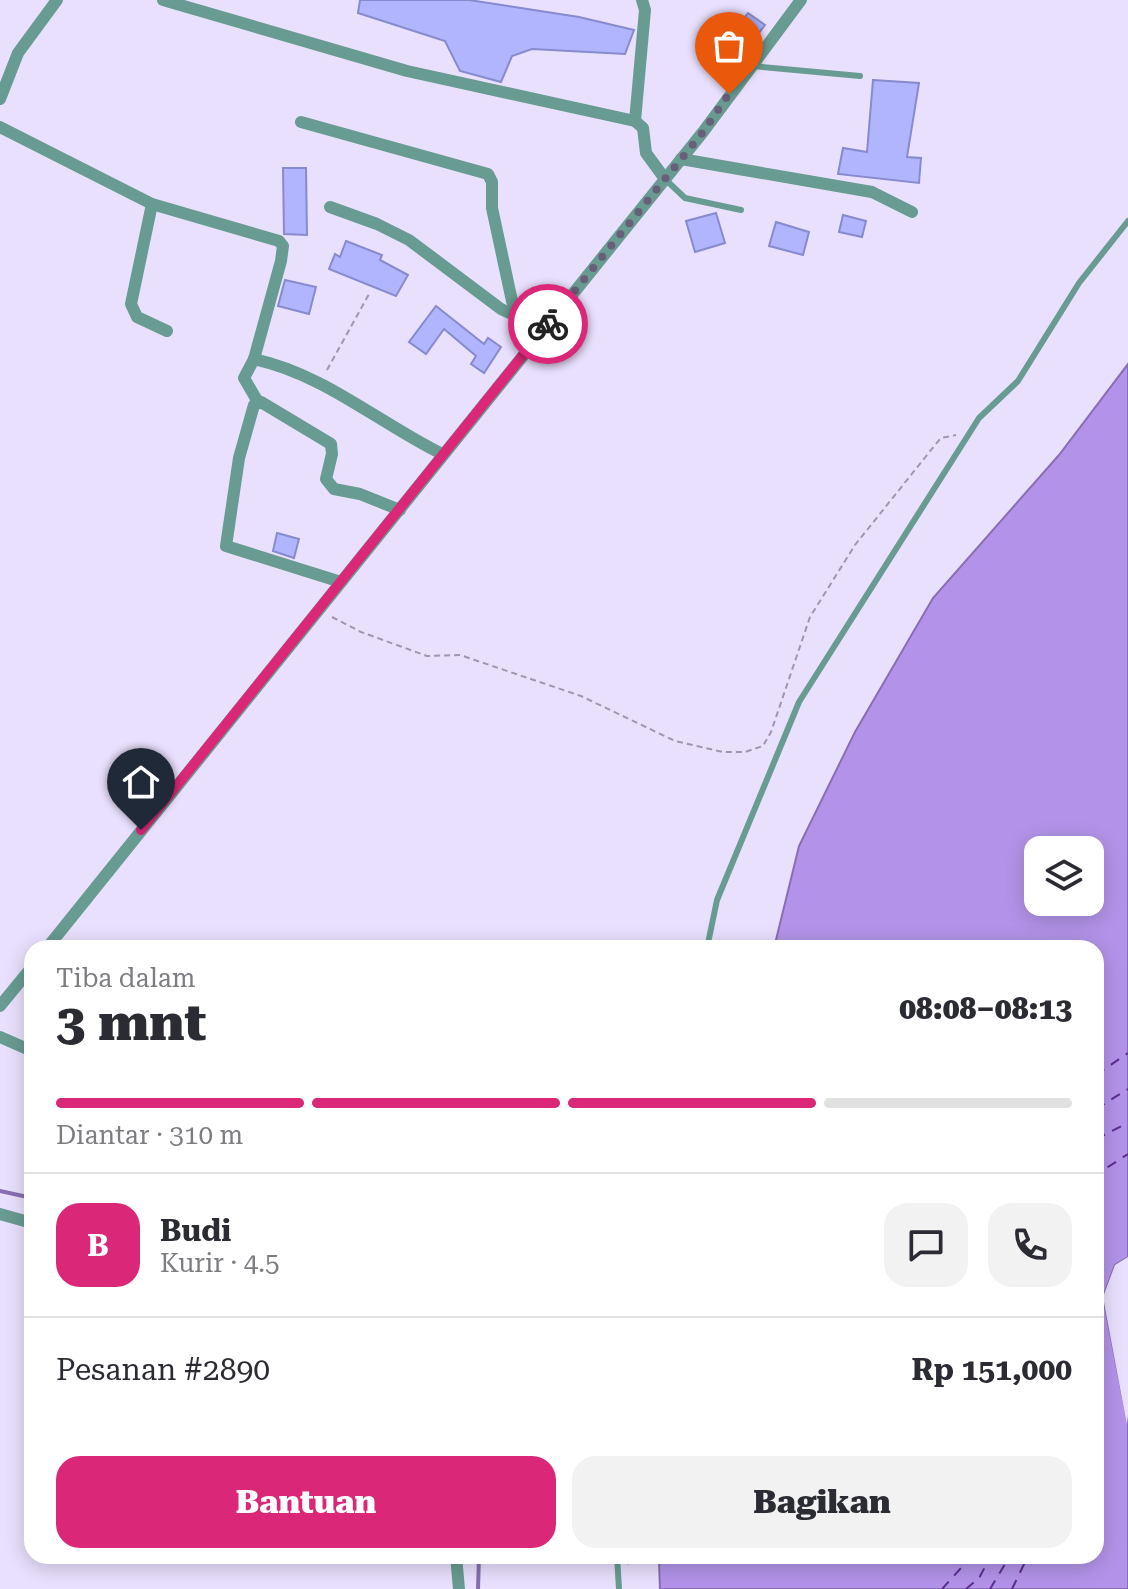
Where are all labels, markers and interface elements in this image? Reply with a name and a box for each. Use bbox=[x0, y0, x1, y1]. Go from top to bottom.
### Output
pin bbox=[695, 12, 763, 94]
icon: bag bbox=[707, 24, 751, 68]
courier bbox=[508, 284, 588, 364]
icon: bike bbox=[526, 302, 570, 346]
pin bbox=[107, 748, 175, 830]
icon: home bbox=[119, 760, 163, 804]
map controls bbox=[1024, 836, 1104, 916]
button: layers bbox=[1024, 836, 1104, 916]
text: Tiba dalam bbox=[56, 963, 195, 993]
text: 08:08–08:13 bbox=[899, 991, 1072, 1026]
text: 3 mnt bbox=[56, 992, 206, 1053]
text: Diantar · 310 m bbox=[56, 1120, 243, 1150]
button: chat bbox=[884, 1203, 968, 1287]
button: phone bbox=[988, 1203, 1072, 1287]
text: Budi bbox=[160, 1213, 231, 1248]
text: B bbox=[87, 1228, 109, 1263]
text: Kurir · 4.5 bbox=[160, 1248, 280, 1278]
text: Pesanan #2890 bbox=[56, 1352, 270, 1387]
text: Rp 151,000 bbox=[911, 1352, 1072, 1387]
button: Bantuan bbox=[56, 1456, 556, 1548]
button: Bagikan bbox=[572, 1456, 1072, 1548]

